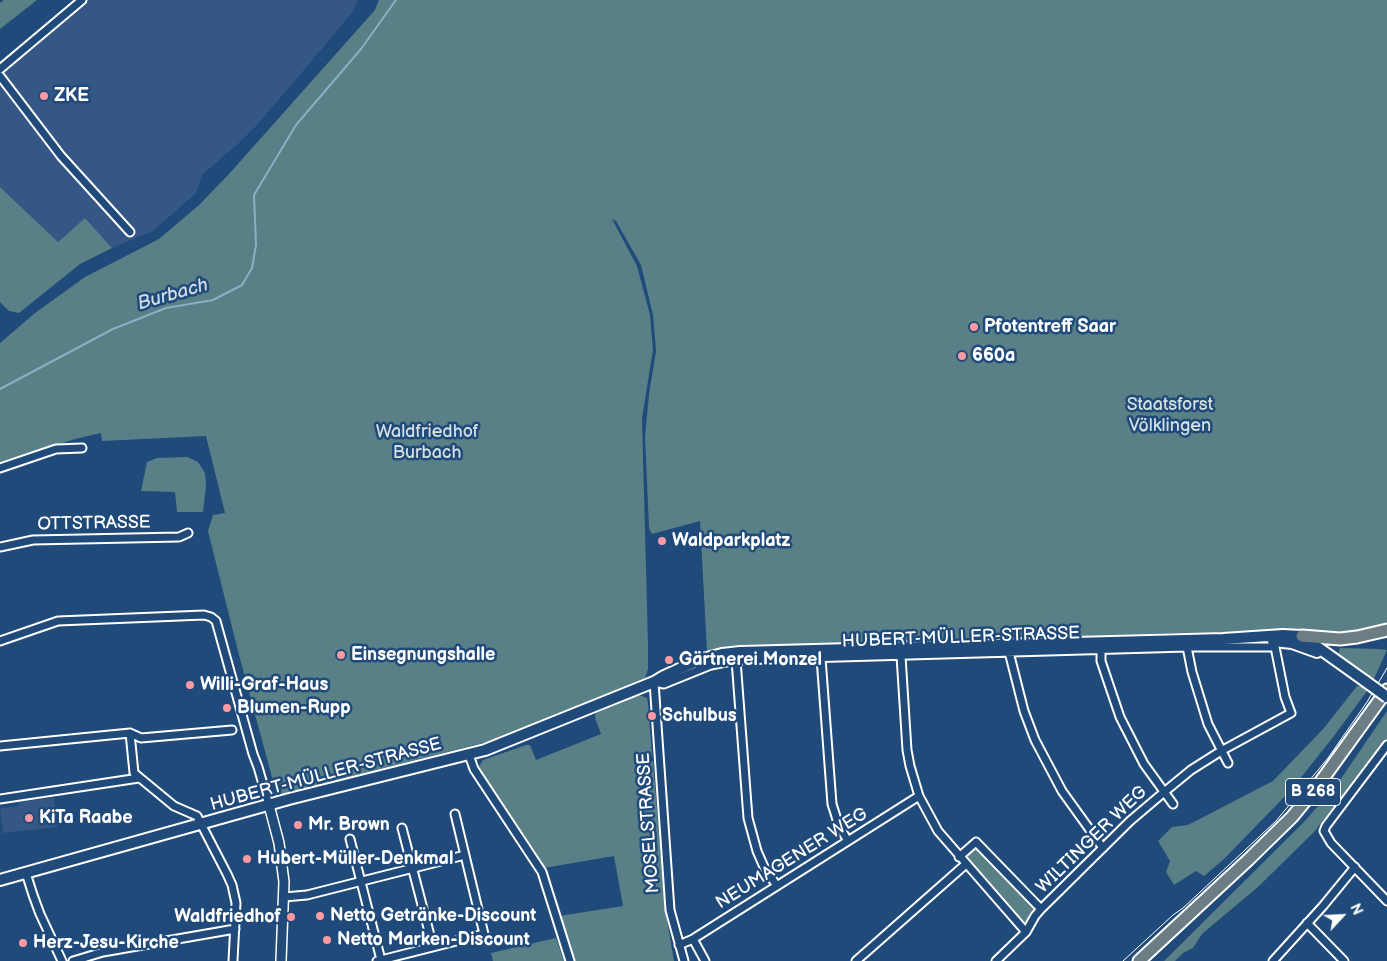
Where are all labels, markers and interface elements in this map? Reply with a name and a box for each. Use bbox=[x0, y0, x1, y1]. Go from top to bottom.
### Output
place label: ZKE bbox=[54, 85, 89, 107]
marker: ZKE bbox=[38, 90, 50, 102]
water label: Burbach bbox=[135, 274, 211, 316]
place label: Pfotentreff Saar bbox=[984, 316, 1116, 338]
marker: Pfotentreff Saar bbox=[968, 321, 980, 333]
place label: 660a bbox=[972, 345, 1015, 367]
marker: 660a bbox=[956, 350, 968, 362]
park label: Staatsforst Völklingen bbox=[1127, 394, 1213, 436]
park label: Waldfriedhof Burbach bbox=[376, 421, 478, 464]
street label: OTTSTRASSE bbox=[37, 512, 151, 536]
place label: Waldparkplatz bbox=[672, 530, 790, 552]
marker: Waldparkplatz bbox=[656, 535, 668, 547]
street label: HUBERT-MÜLLER-STRASSE bbox=[842, 623, 1080, 653]
place label: Einsegnungshalle bbox=[351, 644, 495, 666]
marker: Einsegnungshalle bbox=[335, 649, 347, 661]
place label: Gärtnerei Monzel bbox=[679, 649, 822, 671]
marker: Gärtnerei Monzel bbox=[663, 654, 675, 666]
place label: Willi-Graf-Haus bbox=[200, 674, 328, 696]
marker: Willi-Graf-Haus bbox=[184, 679, 196, 691]
place label: Blumen-Rupp bbox=[237, 697, 351, 719]
marker: Blumen-Rupp bbox=[221, 702, 233, 714]
place label: Schulbus bbox=[662, 705, 737, 727]
marker: Schulbus bbox=[646, 710, 658, 722]
street label: HUBERT-MÜLLER-STRASSE bbox=[208, 734, 444, 816]
street label: MOSELSTRASSE bbox=[633, 752, 665, 894]
road number: B 268 bbox=[1286, 779, 1340, 806]
street label: WILTINGER WEG bbox=[1032, 782, 1152, 898]
street label: NEUMAGENER WEG bbox=[712, 804, 872, 914]
place label: KiTa Raabe bbox=[39, 807, 133, 829]
marker: KiTa Raabe bbox=[23, 812, 35, 824]
place label: Mr. Brown bbox=[308, 814, 390, 836]
marker: Mr. Brown bbox=[292, 819, 304, 831]
place label: Hubert-Müller-Denkmal bbox=[257, 848, 453, 870]
marker: Hubert-Müller-Denkmal bbox=[241, 853, 253, 865]
north arrow bbox=[1317, 891, 1367, 941]
text: N bbox=[1346, 901, 1366, 918]
place label: Netto Getränke-Discount bbox=[330, 905, 536, 927]
place label: Waldfriedhof bbox=[174, 906, 281, 928]
marker: Netto Getränke-Discount bbox=[314, 910, 326, 922]
marker: Waldfriedhof bbox=[285, 911, 297, 923]
place label: Netto Marken-Discount bbox=[337, 929, 530, 951]
place label: Herz-Jesu-Kirche bbox=[33, 932, 179, 954]
marker: Netto Marken-Discount bbox=[321, 934, 333, 946]
marker: Herz-Jesu-Kirche bbox=[17, 937, 29, 949]

